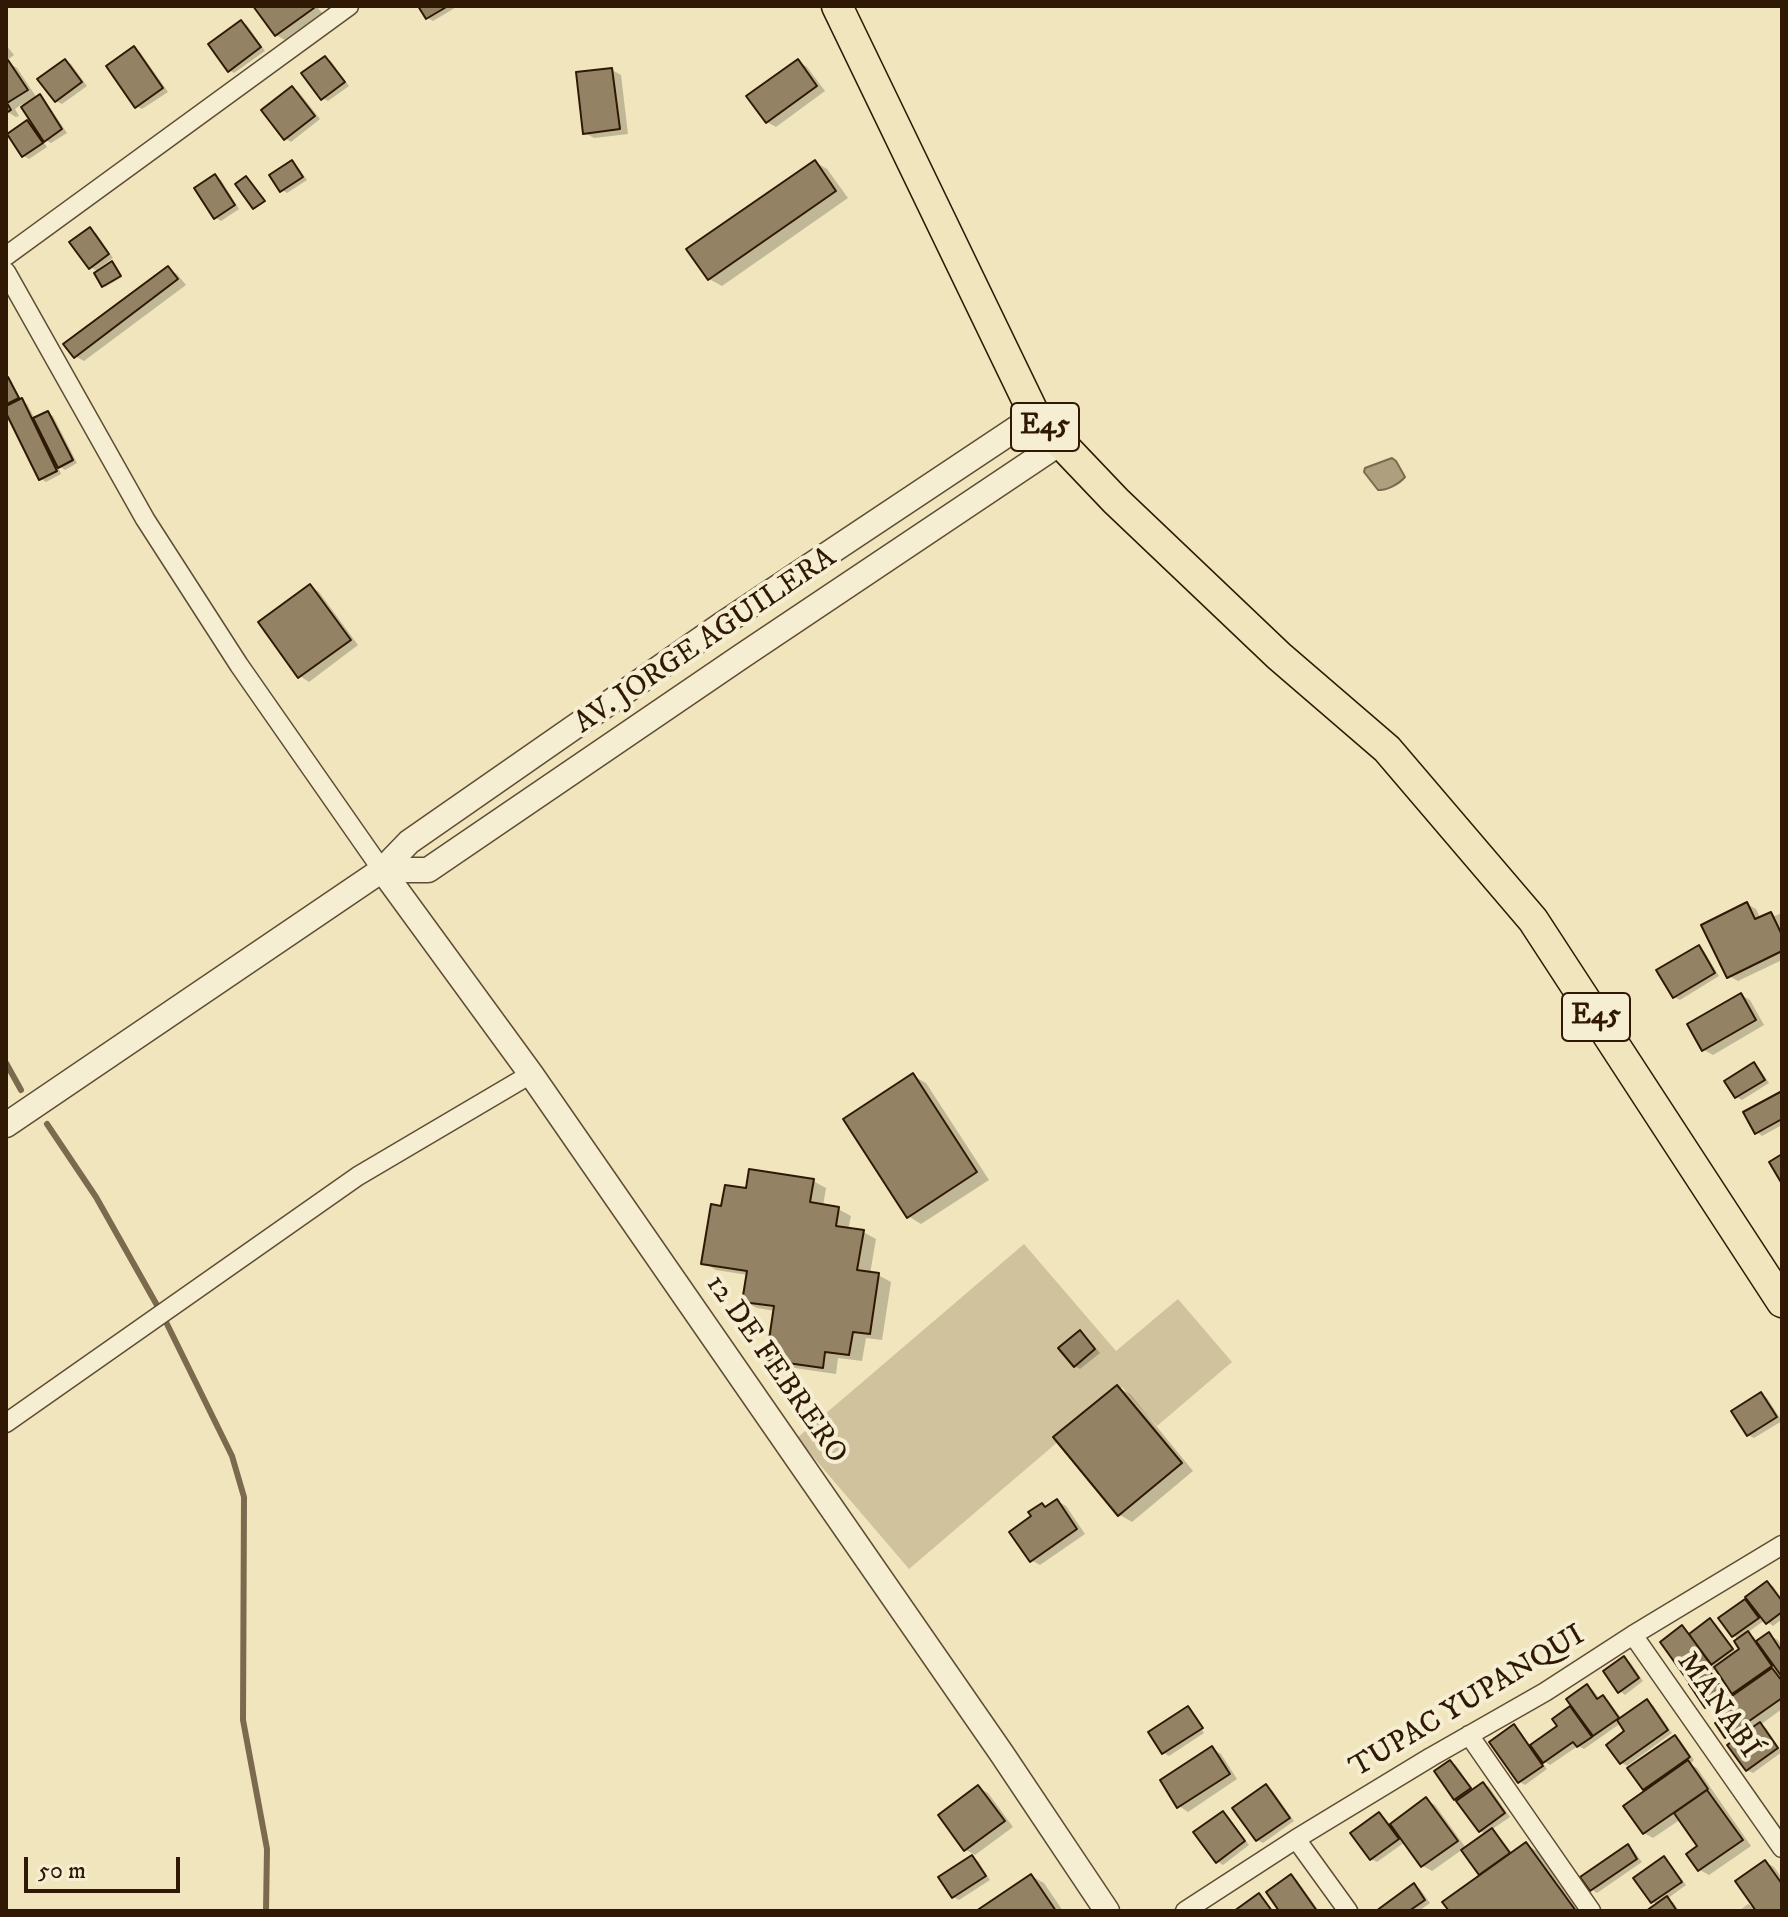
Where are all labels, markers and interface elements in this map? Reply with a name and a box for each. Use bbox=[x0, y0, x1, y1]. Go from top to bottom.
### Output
road number: E45 bbox=[1011, 403, 1079, 451]
street label: AV. JORGE AGUILERA bbox=[568, 541, 844, 743]
road number: E45 bbox=[1562, 993, 1630, 1041]
street label: 12 DE FEBRERO bbox=[696, 1269, 854, 1471]
street label: TUPAC YUPANQUI bbox=[1344, 1619, 1592, 1787]
street label: MANABÍ bbox=[1668, 1646, 1766, 1766]
scale bar bbox=[28, 1841, 184, 1891]
text: 50 m bbox=[38, 1856, 86, 1886]

